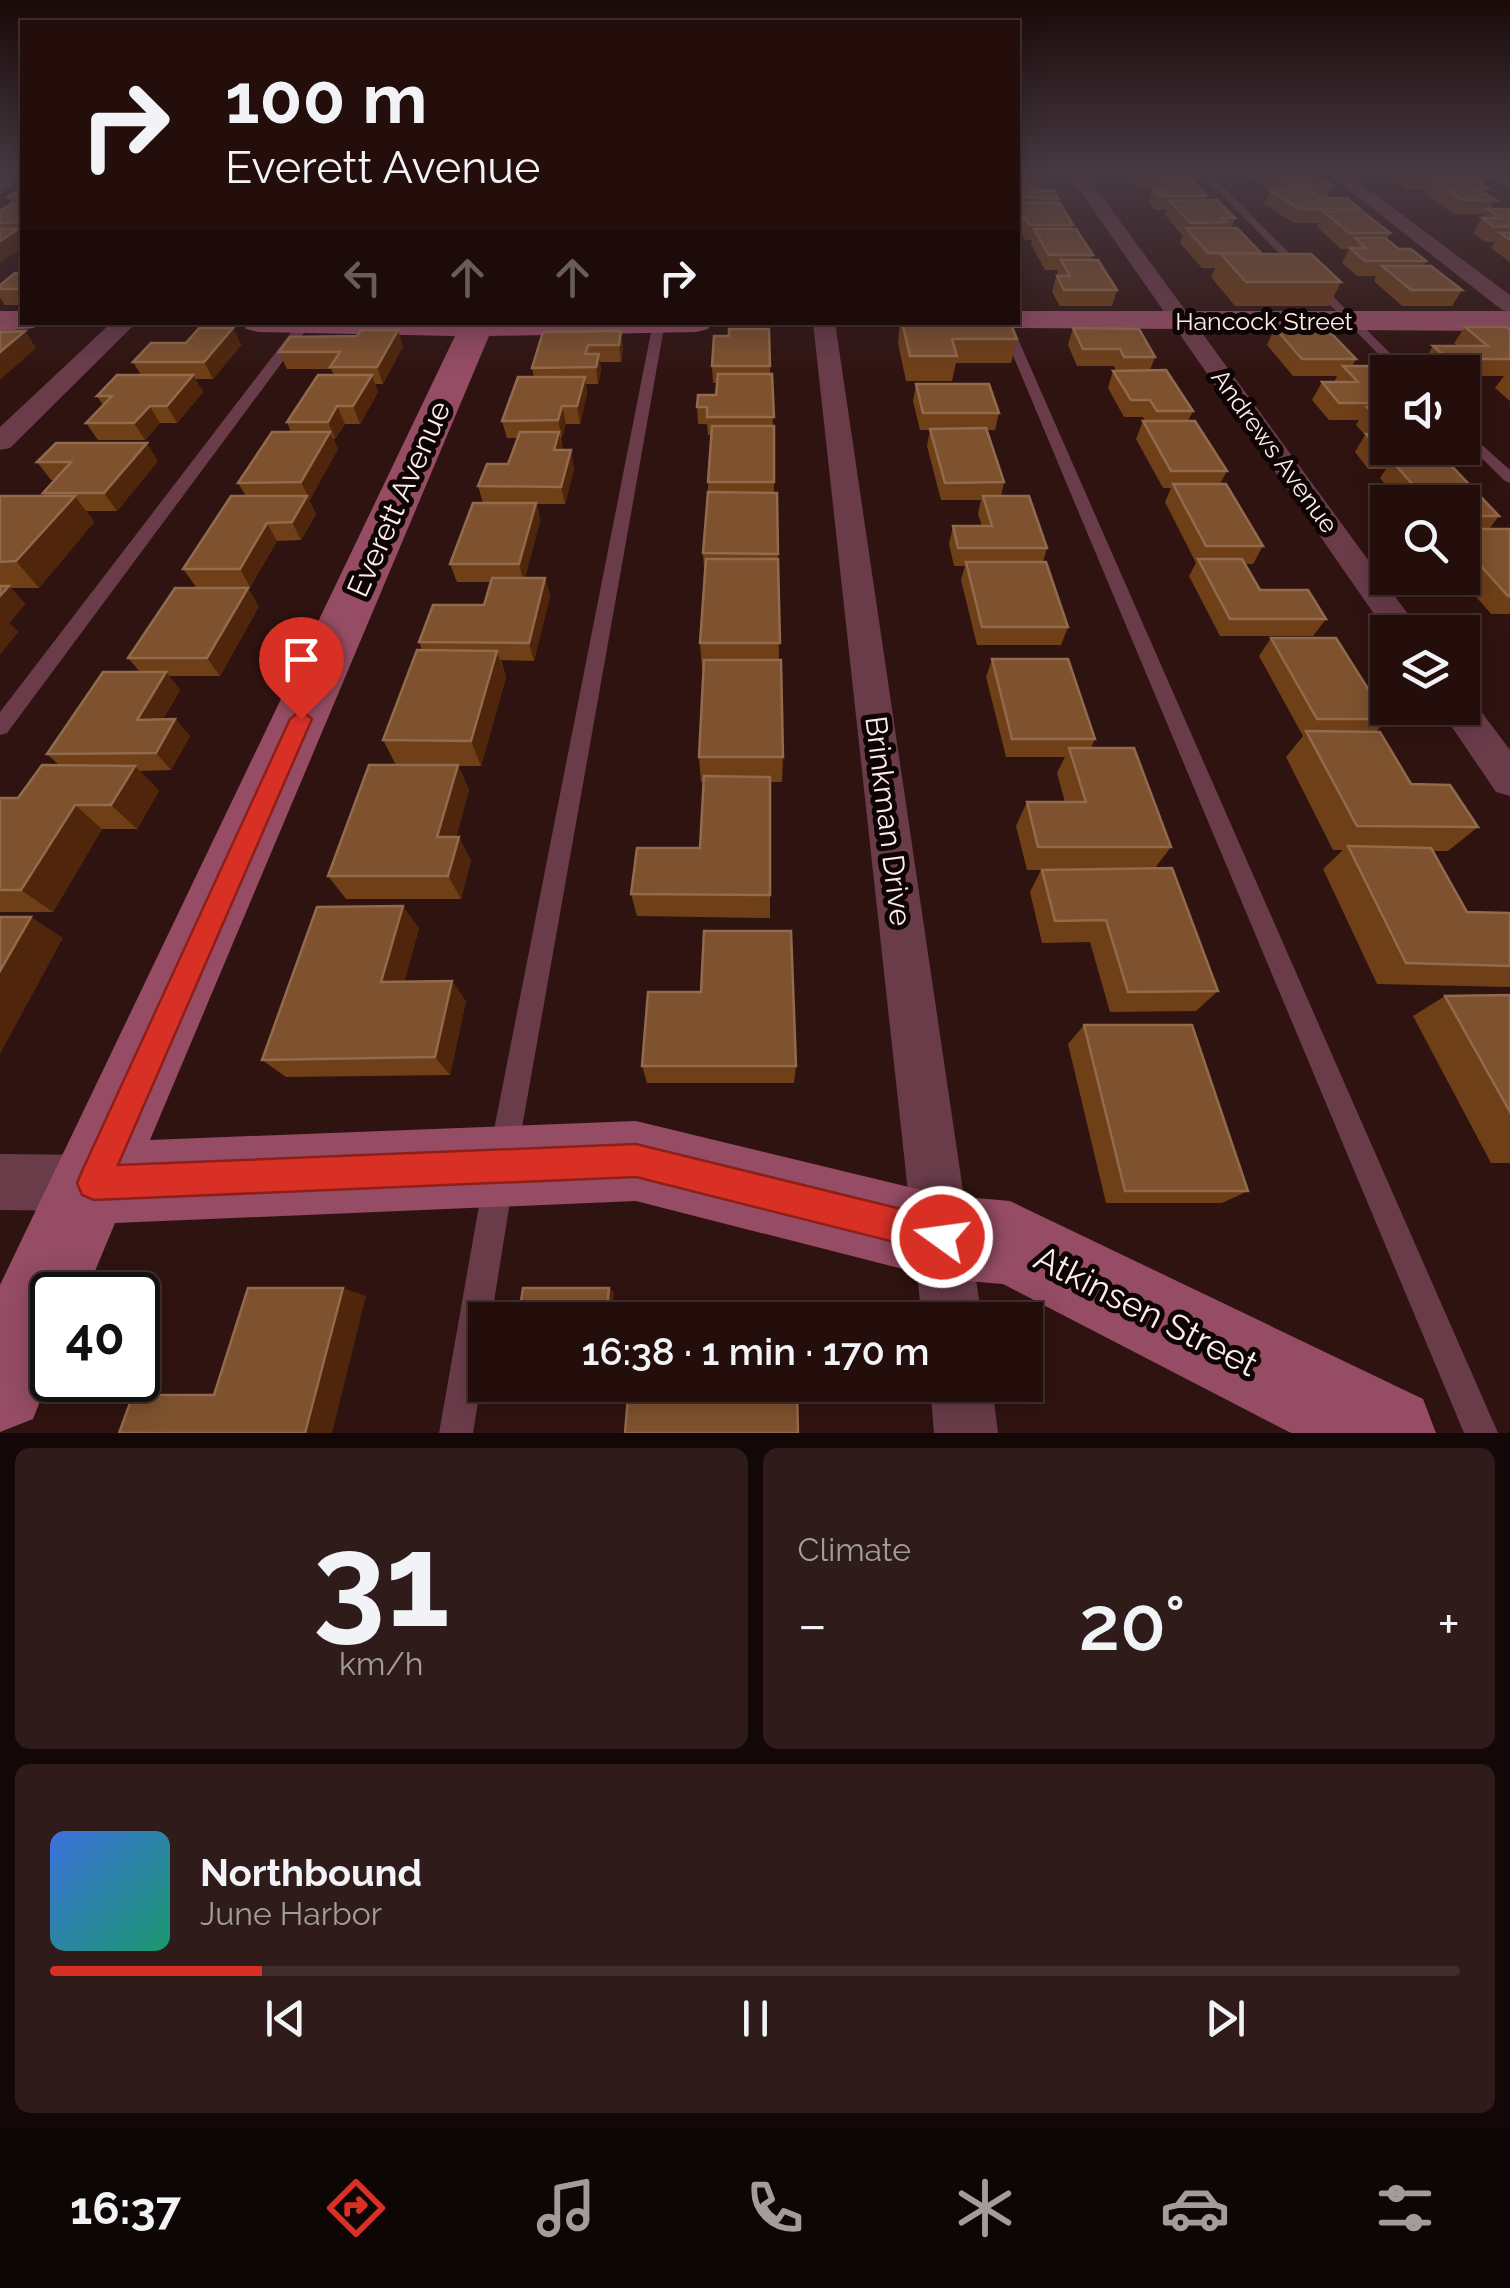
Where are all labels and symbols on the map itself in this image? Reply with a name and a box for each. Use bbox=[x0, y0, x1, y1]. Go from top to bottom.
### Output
street label: Hancock Street bbox=[1175, 306, 1353, 336]
street label: Andrews Avenue bbox=[1206, 363, 1344, 539]
street label: Everett Avenue bbox=[340, 396, 457, 602]
pin bbox=[259, 617, 344, 720]
street label: Brinkman Drive bbox=[858, 714, 919, 928]
position arrow bbox=[890, 1185, 994, 1289]
street label: Atkinsen Street bbox=[1028, 1237, 1265, 1385]
speed limit sign: 40 bbox=[30, 1272, 160, 1402]

